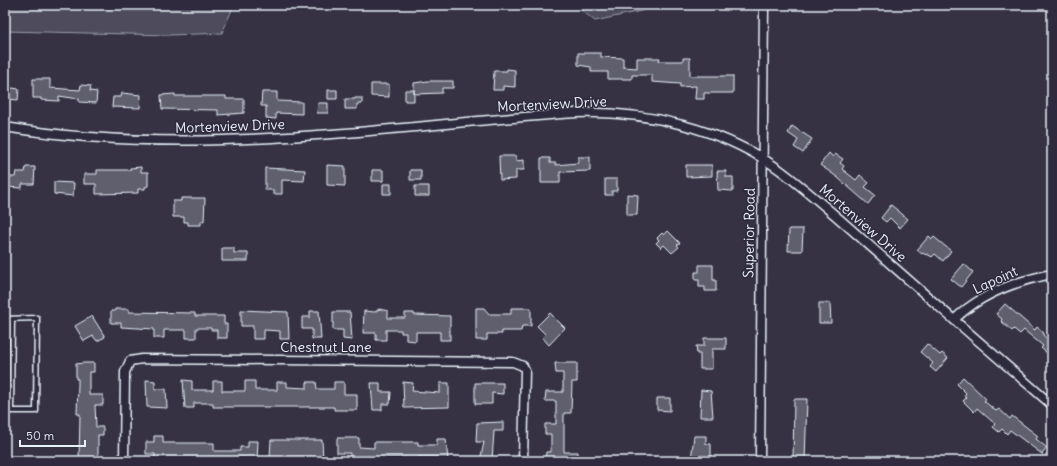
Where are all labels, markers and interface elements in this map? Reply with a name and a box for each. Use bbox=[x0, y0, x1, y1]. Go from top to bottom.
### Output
street label: Mortenview Drive bbox=[497, 92, 607, 116]
street label: Mortenview Drive bbox=[175, 115, 285, 137]
street label: Mortenview Drive bbox=[816, 180, 910, 266]
street label: Superior Road bbox=[739, 188, 759, 278]
street label: Lapoint bbox=[970, 262, 1020, 298]
street label: Chestnut Lane bbox=[280, 338, 372, 356]
scale bar bbox=[20, 422, 85, 448]
text: 50 m bbox=[26, 428, 55, 443]

